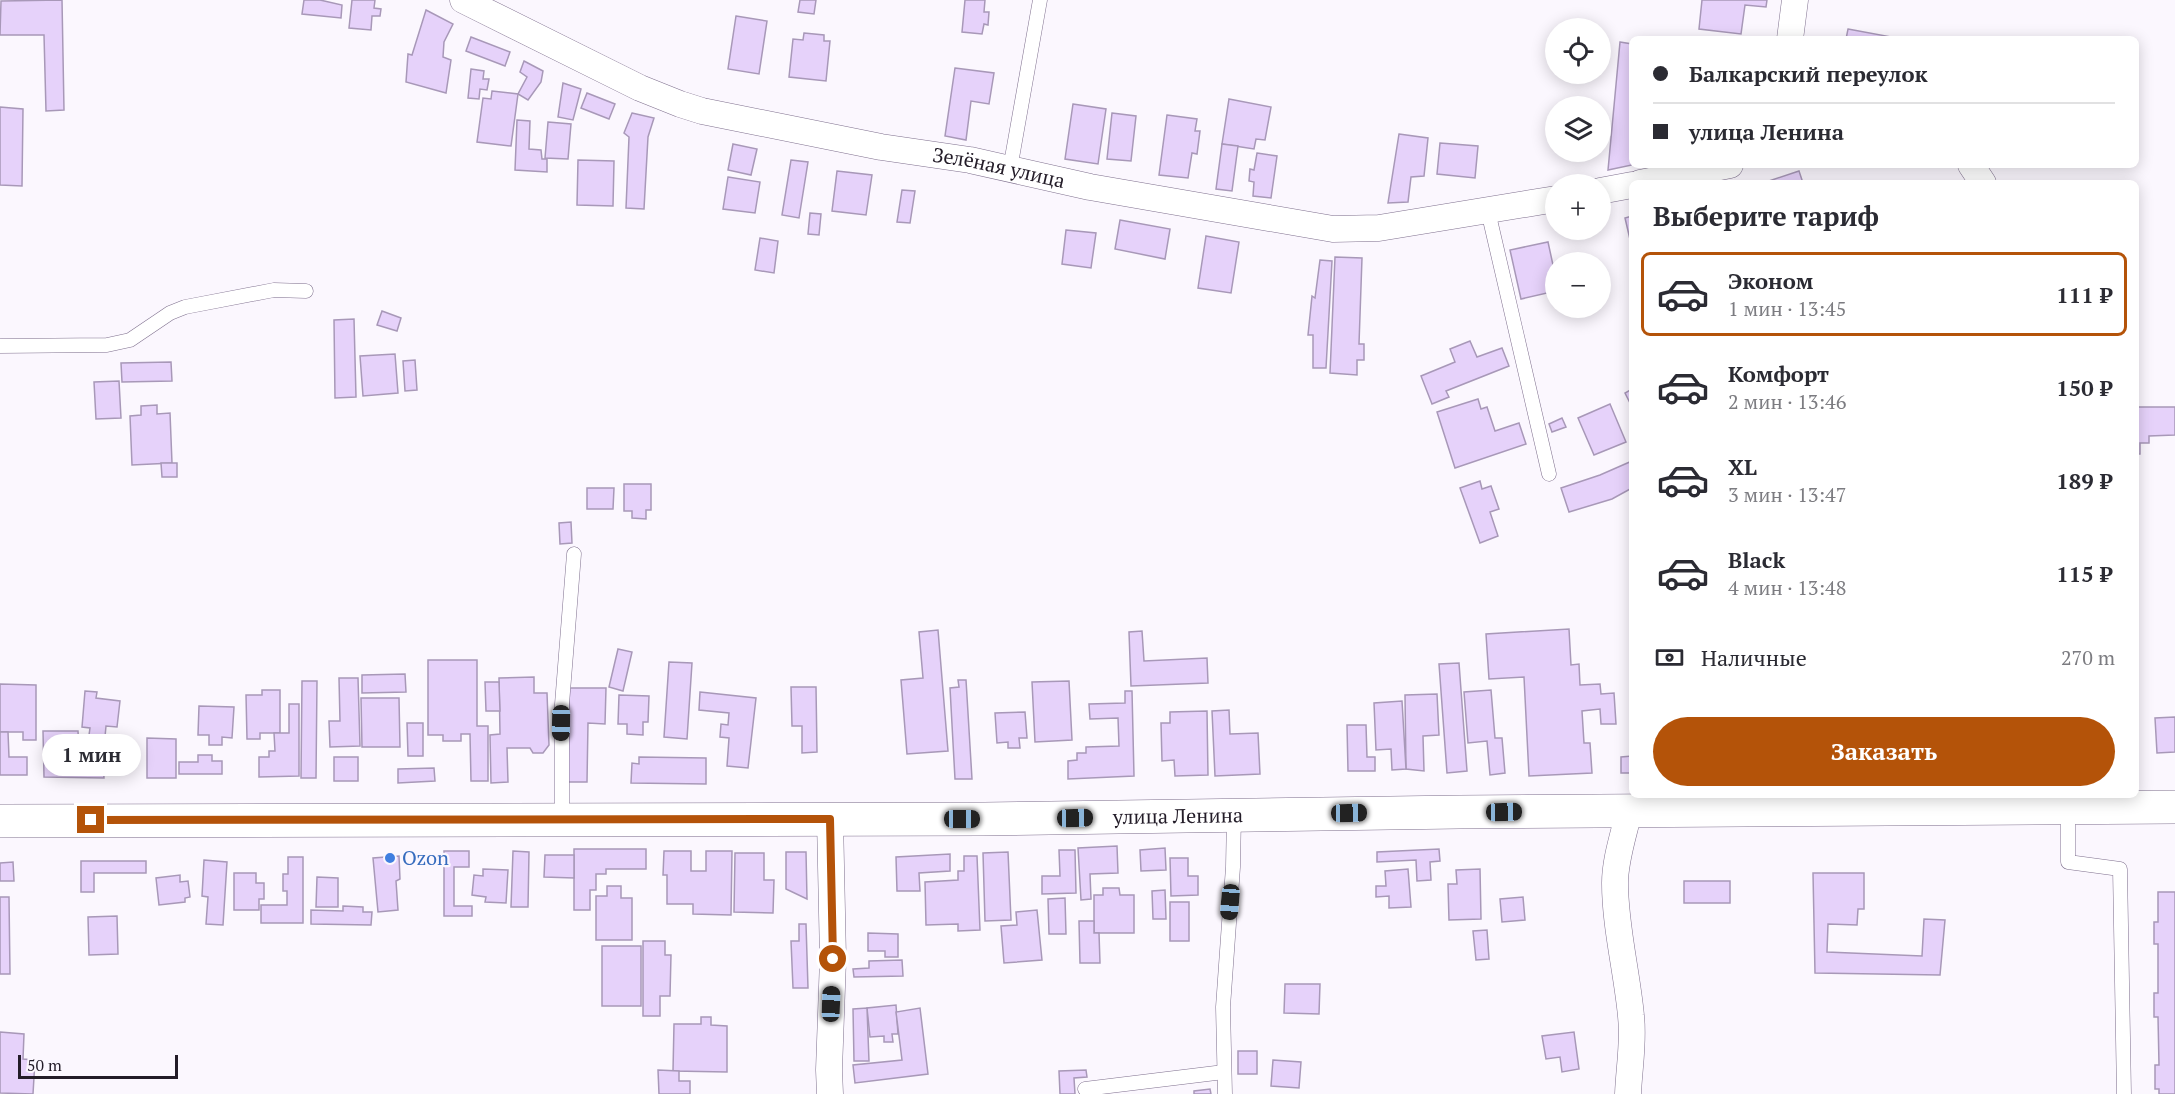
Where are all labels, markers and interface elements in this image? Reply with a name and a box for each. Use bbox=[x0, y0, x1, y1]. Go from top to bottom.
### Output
map controls bbox=[1545, 18, 1611, 318]
button: locate bbox=[1545, 18, 1611, 84]
text: Балкарский переулок bbox=[1689, 59, 1928, 88]
button: layers bbox=[1545, 96, 1611, 162]
text: улица Ленина bbox=[1689, 117, 1844, 146]
street label: Зелёная улица bbox=[931, 141, 1068, 194]
button: + bbox=[1545, 174, 1611, 240]
text: Выберите тариф bbox=[1653, 198, 1879, 234]
button: − bbox=[1545, 252, 1611, 318]
text: Эконом bbox=[1728, 266, 1813, 295]
icon: car bbox=[1656, 267, 1710, 321]
text: 111 ₽ bbox=[2056, 280, 2112, 309]
text: 1 мин · 13:45 bbox=[1728, 295, 1846, 322]
text: Комфорт bbox=[1728, 359, 1829, 388]
icon: car bbox=[1656, 360, 1710, 414]
text: 150 ₽ bbox=[2056, 373, 2112, 402]
text: 2 мин · 13:46 bbox=[1728, 388, 1846, 415]
text: XL bbox=[1728, 452, 1757, 481]
icon: car bbox=[1656, 453, 1710, 507]
text: 189 ₽ bbox=[2056, 466, 2112, 495]
text: 3 мин · 13:47 bbox=[1728, 481, 1846, 508]
text: Black bbox=[1728, 545, 1785, 574]
icon: car bbox=[1656, 546, 1710, 600]
text: 115 ₽ bbox=[2056, 559, 2112, 588]
text: 4 мин · 13:48 bbox=[1728, 574, 1846, 601]
icon: cash bbox=[1653, 641, 1686, 674]
text: Наличные bbox=[1701, 643, 1807, 672]
text: 270 m bbox=[2061, 644, 2115, 671]
car bbox=[552, 705, 570, 741]
button: Заказать bbox=[1653, 717, 2115, 786]
callout: 1 мин bbox=[42, 733, 140, 775]
text: 1 мин bbox=[62, 741, 121, 768]
street label: улица Ленина bbox=[1112, 801, 1243, 830]
car bbox=[1486, 803, 1522, 821]
car bbox=[1331, 804, 1367, 822]
route end bbox=[77, 806, 104, 833]
car bbox=[1057, 809, 1093, 827]
car bbox=[944, 810, 980, 828]
place label: Ozon bbox=[402, 844, 449, 871]
marker: Ozon bbox=[383, 851, 397, 865]
car bbox=[1219, 883, 1241, 921]
route start bbox=[819, 945, 846, 972]
car bbox=[821, 986, 841, 1022]
scale bar bbox=[18, 1052, 178, 1080]
text: 50 m bbox=[27, 1054, 62, 1076]

